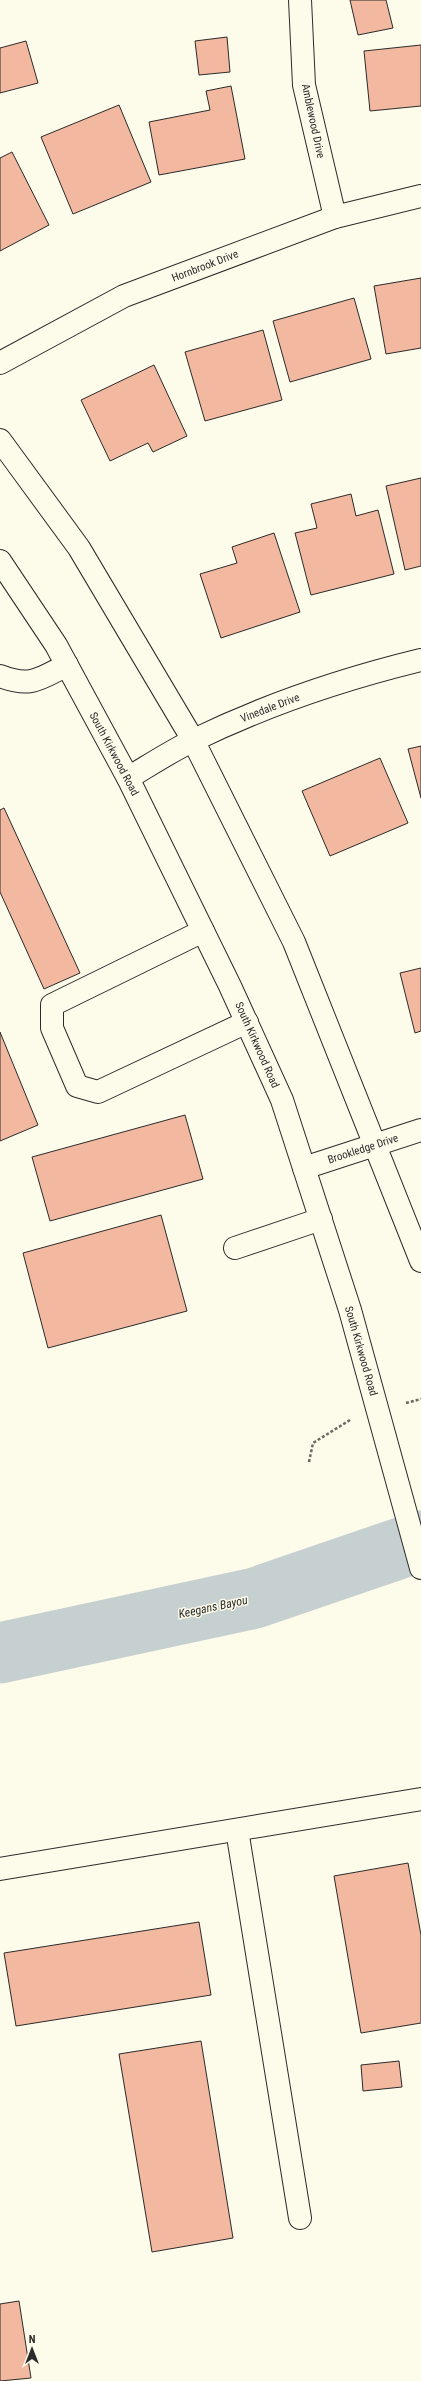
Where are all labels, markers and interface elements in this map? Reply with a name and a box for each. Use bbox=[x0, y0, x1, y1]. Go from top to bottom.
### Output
street label: Amblewood Drive bbox=[299, 83, 327, 159]
street label: Hornbrook Drive bbox=[170, 247, 240, 285]
street label: Vinedale Drive bbox=[239, 691, 301, 725]
street label: South Kirkwood Road bbox=[86, 710, 142, 798]
street label: South Kirkwood Road bbox=[232, 1000, 282, 1090]
street label: Brookledge Drive bbox=[326, 1131, 400, 1167]
street label: South Kirkwood Road bbox=[342, 1305, 380, 1397]
water label: Keegans Bayou bbox=[177, 1593, 249, 1621]
north arrow bbox=[12, 2329, 52, 2369]
text: N bbox=[29, 2333, 36, 2346]

